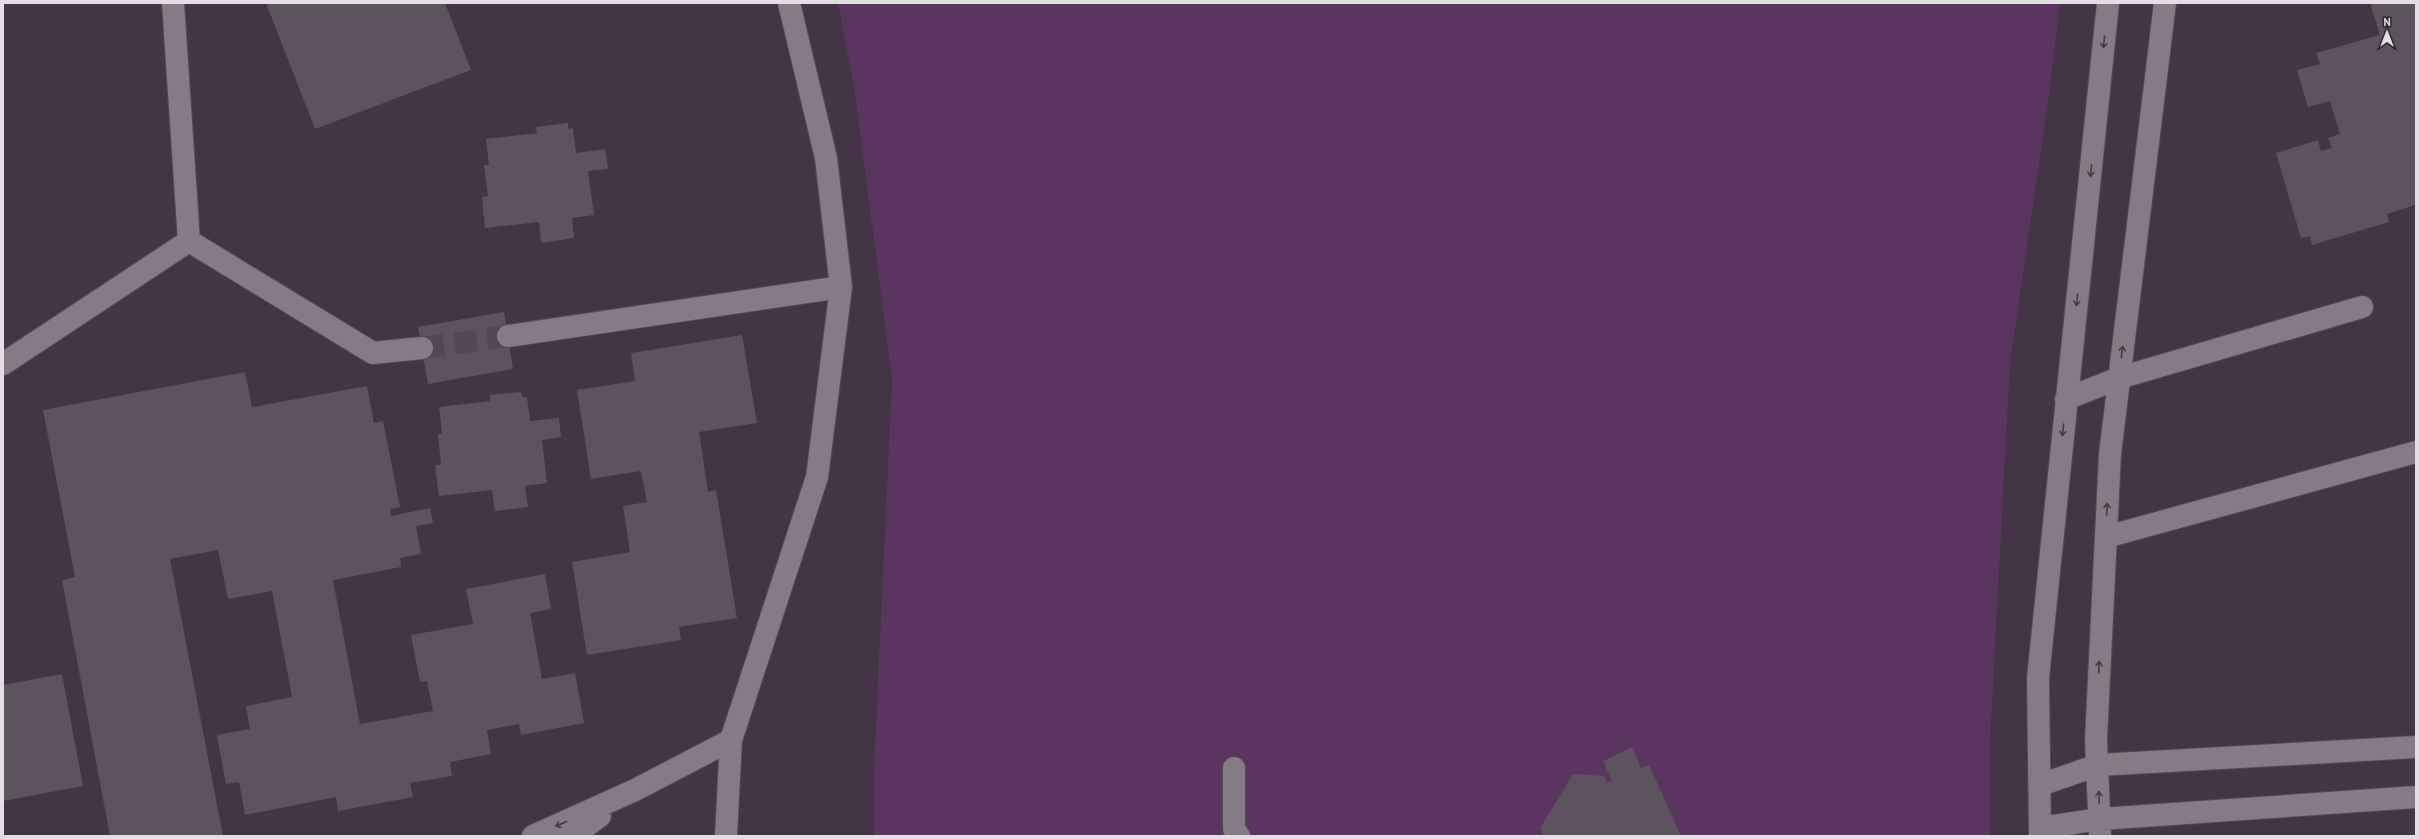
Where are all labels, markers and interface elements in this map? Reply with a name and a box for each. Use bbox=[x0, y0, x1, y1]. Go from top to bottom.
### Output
north arrow bbox=[2367, 12, 2407, 52]
text: N bbox=[2383, 15, 2391, 29]
one-way arrow bbox=[2101, 35, 2108, 48]
one-way arrow bbox=[2087, 164, 2095, 177]
one-way arrow bbox=[2073, 293, 2081, 306]
one-way arrow bbox=[2118, 346, 2126, 359]
one-way arrow bbox=[2059, 423, 2066, 436]
one-way arrow bbox=[2104, 503, 2111, 516]
one-way arrow bbox=[2096, 661, 2103, 674]
one-way arrow bbox=[2095, 791, 2103, 804]
one-way arrow bbox=[555, 820, 567, 828]

